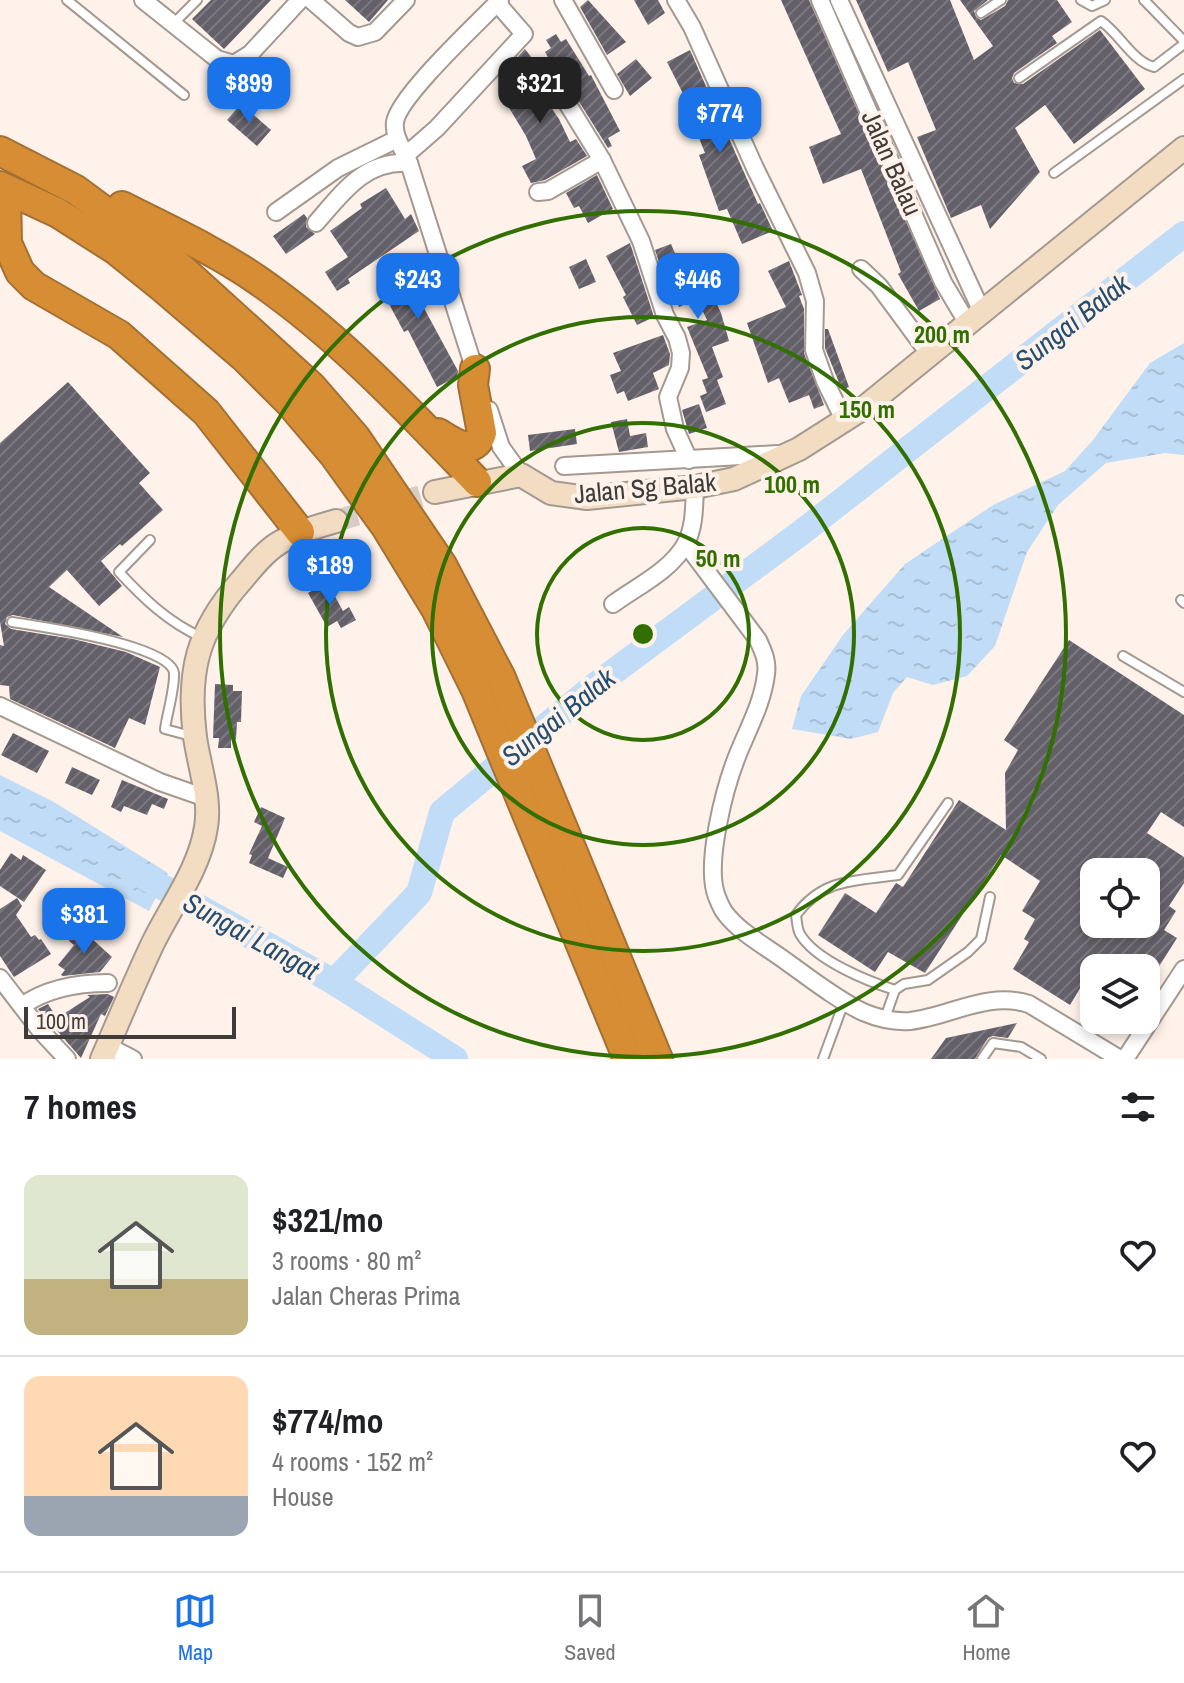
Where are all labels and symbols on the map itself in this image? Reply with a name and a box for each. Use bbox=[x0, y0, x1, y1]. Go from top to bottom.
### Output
pin: $899 bbox=[202, 57, 296, 125]
pin: $321 bbox=[493, 57, 587, 125]
pin: $774 bbox=[673, 87, 767, 155]
street label: Jalan Balau bbox=[854, 105, 931, 221]
pin: $243 bbox=[371, 253, 465, 321]
pin: $446 bbox=[651, 253, 745, 321]
water label: Sungai Balak bbox=[1006, 264, 1139, 379]
text: 200 m bbox=[914, 318, 970, 350]
text: 150 m bbox=[839, 393, 895, 425]
street label: Jalan Sg Balak bbox=[573, 464, 718, 511]
text: 100 m bbox=[764, 468, 820, 500]
pin: $189 bbox=[283, 539, 377, 607]
text: 50 m bbox=[696, 542, 740, 574]
centre of rings bbox=[629, 620, 657, 648]
water label: Sungai Balak bbox=[493, 658, 624, 775]
water label: Sungai Langat bbox=[176, 883, 326, 989]
pin: $381 bbox=[37, 888, 131, 956]
scale bar bbox=[24, 1003, 236, 1039]

